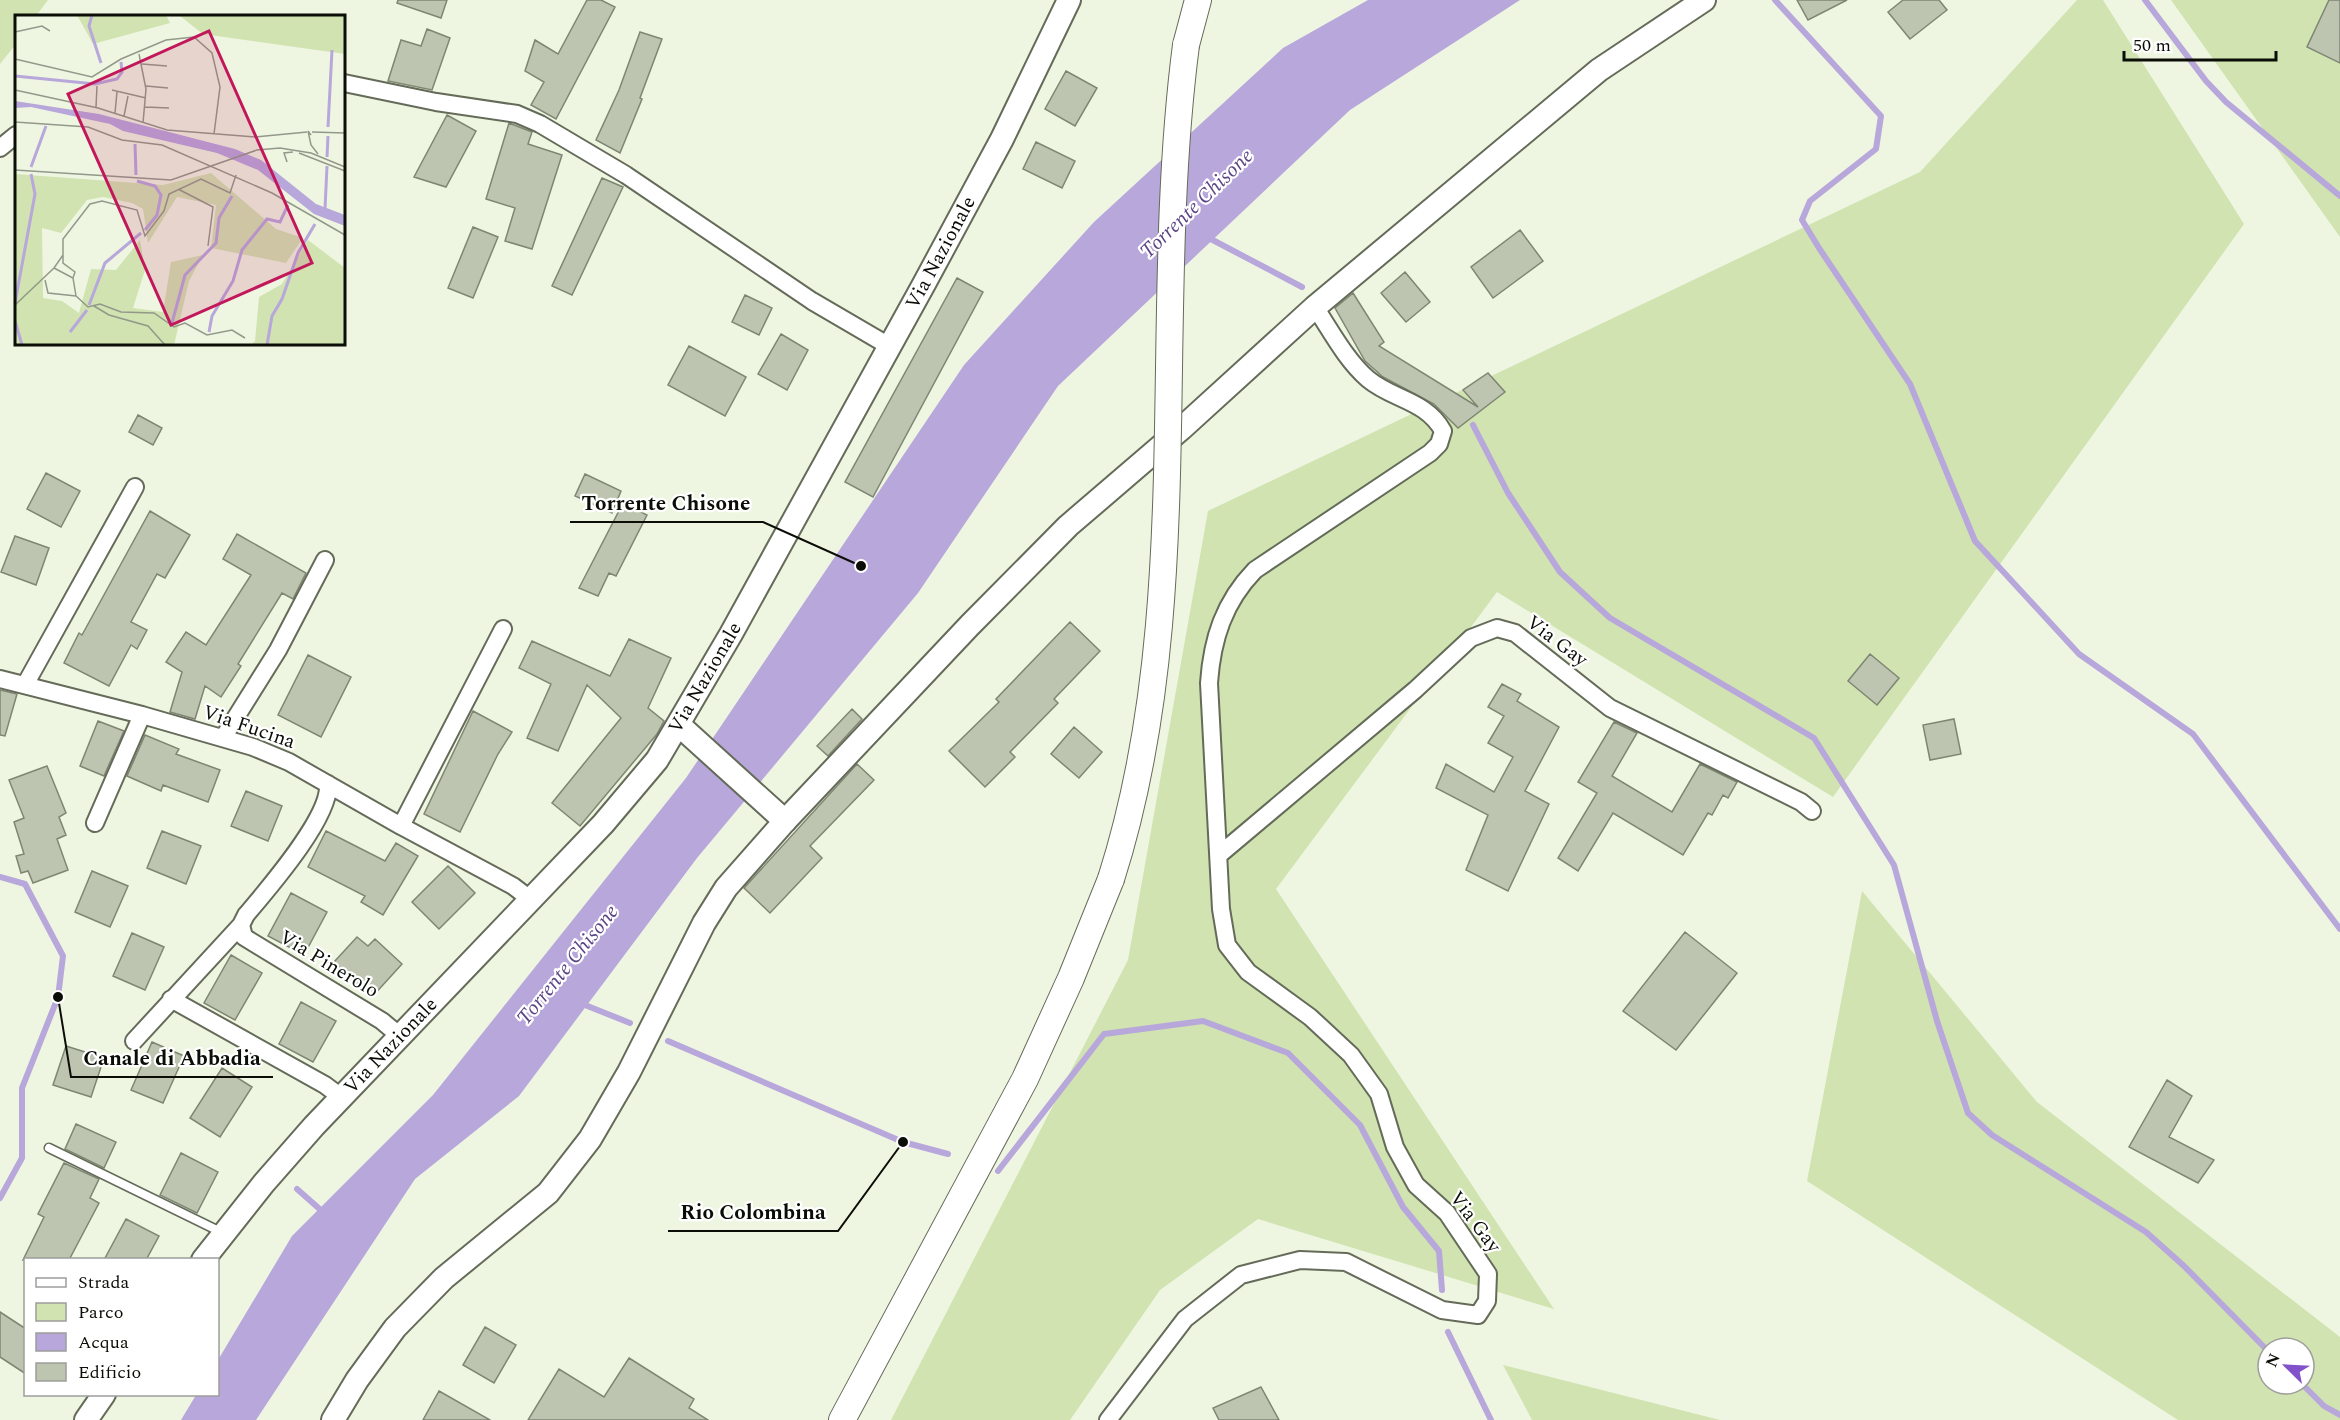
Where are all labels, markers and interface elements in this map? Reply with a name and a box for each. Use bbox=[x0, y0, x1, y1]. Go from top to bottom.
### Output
inset map bbox=[15, 15, 345, 345]
scale bar bbox=[2124, 24, 2276, 62]
text: 50 m bbox=[2133, 32, 2171, 59]
water label: Torrente Chisone bbox=[1133, 141, 1261, 267]
street label: Via Nazionale bbox=[898, 191, 984, 315]
callout: Torrente Chisone bbox=[570, 483, 763, 522]
text: Torrente Chisone bbox=[582, 488, 750, 520]
street label: Via Gay bbox=[1520, 608, 1595, 675]
street label: Via Nazionale bbox=[661, 617, 750, 739]
street label: Via Fucina bbox=[199, 697, 300, 757]
water label: Torrente Chisone bbox=[509, 898, 627, 1032]
street label: Via Pinerolo bbox=[273, 922, 385, 1006]
street label: Via Nazionale bbox=[337, 990, 445, 1101]
callout: Canale di Abbadia bbox=[71, 1038, 273, 1077]
text: Canale di Abbadia bbox=[83, 1043, 261, 1075]
street label: Via Gay bbox=[1442, 1185, 1509, 1260]
callout: Rio Colombina bbox=[668, 1192, 838, 1231]
text: Rio Colombina bbox=[680, 1197, 826, 1229]
legend bbox=[24, 1258, 219, 1396]
text: Strada bbox=[78, 1269, 129, 1296]
text: Parco bbox=[78, 1299, 123, 1326]
text: Acqua bbox=[78, 1329, 129, 1356]
north arrow bbox=[2256, 1336, 2316, 1396]
text: N bbox=[2260, 1349, 2287, 1371]
text: Edificio bbox=[78, 1359, 141, 1386]

